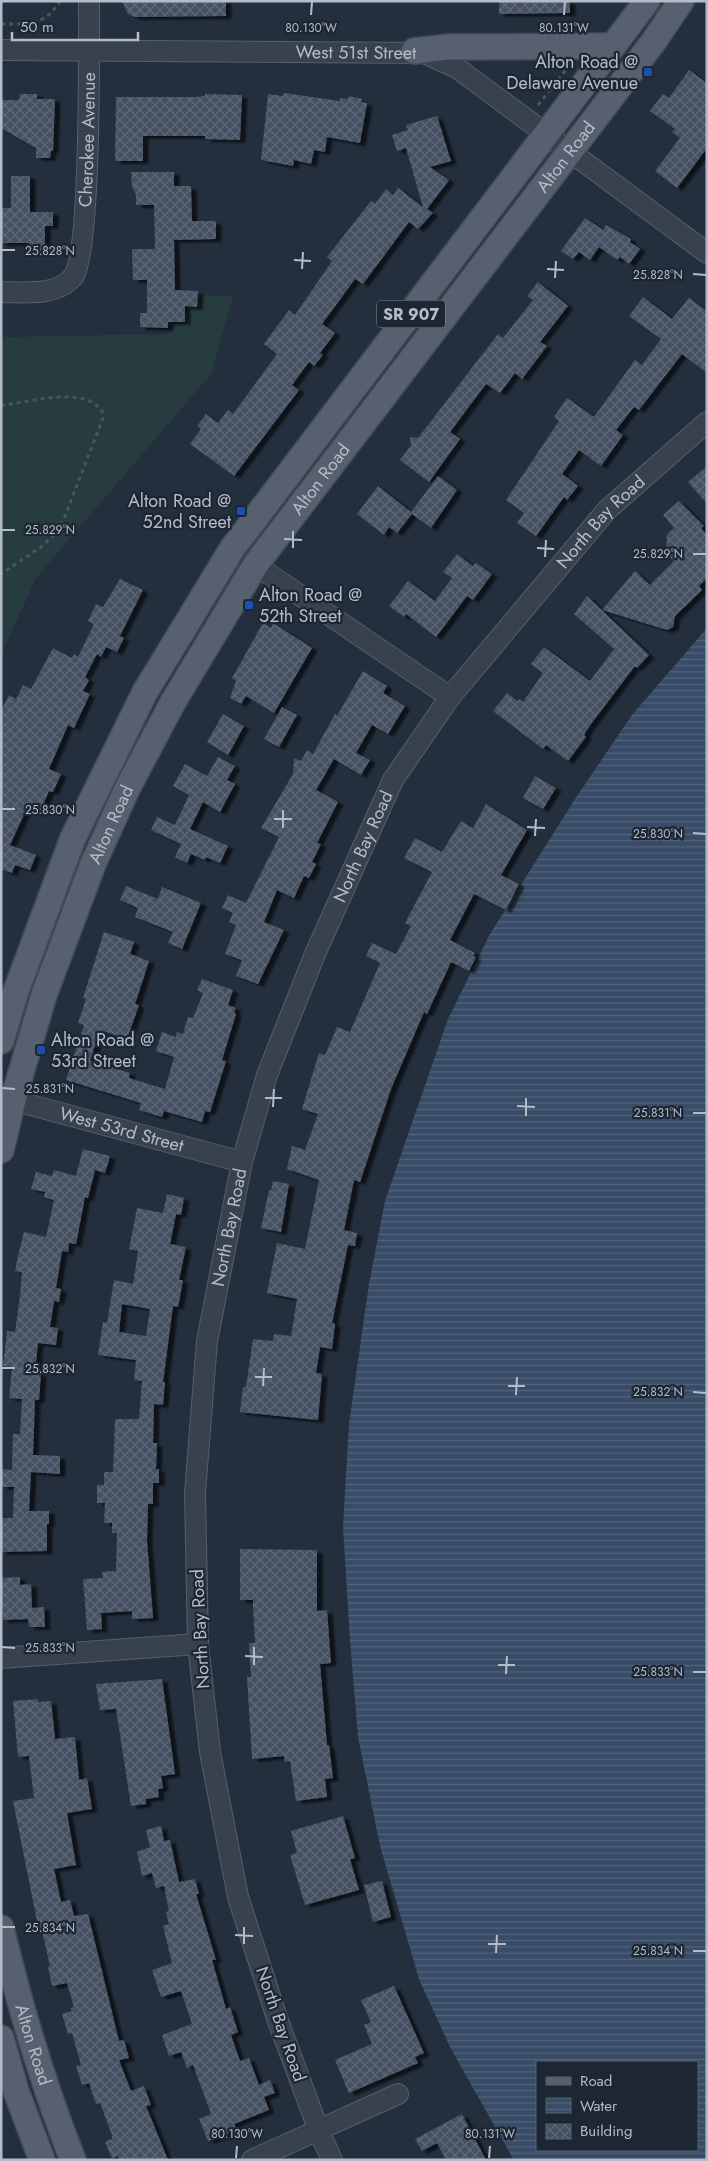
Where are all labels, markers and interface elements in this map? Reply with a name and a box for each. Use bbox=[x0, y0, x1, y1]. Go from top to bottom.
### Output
scale bar bbox=[12, 10, 139, 42]
text: 50 m bbox=[20, 16, 54, 38]
text: 80.130°W bbox=[285, 19, 337, 37]
text: 80.131°W bbox=[539, 19, 589, 37]
street label: West 51st Street bbox=[295, 39, 417, 66]
place label: Alton Road @ Delaware Avenue bbox=[506, 49, 638, 96]
marker: Alton Road @ Delaware Avenue bbox=[642, 66, 654, 78]
street label: Cherokee Avenue bbox=[72, 72, 102, 208]
street label: Alton Road bbox=[530, 116, 601, 198]
text: 25.828°N bbox=[25, 242, 75, 260]
text: 25.828°N bbox=[633, 266, 683, 284]
road number: SR 907 bbox=[377, 300, 445, 328]
street label: Alton Road bbox=[285, 438, 356, 521]
street label: North Bay Road bbox=[550, 469, 651, 574]
place label: Alton Road @ 52nd Street bbox=[128, 488, 232, 535]
marker: Alton Road @ 52nd Street bbox=[235, 505, 247, 517]
text: 25.829°N bbox=[25, 521, 75, 539]
text: 25.829°N bbox=[633, 545, 683, 563]
place label: Alton Road @ 52th Street bbox=[259, 582, 362, 629]
marker: Alton Road @ 52th Street bbox=[243, 599, 255, 611]
street label: Alton Road bbox=[82, 781, 140, 868]
street label: North Bay Road bbox=[327, 787, 400, 907]
text: 25.830°N bbox=[25, 801, 75, 819]
text: 25.830°N bbox=[633, 825, 683, 843]
place label: Alton Road @ 53rd Street bbox=[51, 1027, 154, 1074]
marker: Alton Road @ 53rd Street bbox=[35, 1044, 47, 1056]
text: 25.831°N bbox=[26, 1080, 74, 1098]
street label: West 53rd Street bbox=[57, 1100, 187, 1159]
text: 25.831°N bbox=[634, 1104, 682, 1122]
street label: North Bay Road bbox=[205, 1166, 253, 1289]
text: 25.832°N bbox=[25, 1360, 75, 1378]
text: 25.832°N bbox=[633, 1383, 683, 1401]
street label: North Bay Road bbox=[184, 1568, 216, 1690]
text: 25.833°N bbox=[25, 1639, 75, 1657]
text: 25.833°N bbox=[633, 1663, 683, 1681]
text: 25.834°N bbox=[25, 1919, 75, 1937]
text: 25.834°N bbox=[633, 1942, 683, 1960]
street label: North Bay Road bbox=[249, 1963, 313, 2085]
street label: Alton Road bbox=[8, 2001, 58, 2089]
legend bbox=[536, 2061, 698, 2151]
text: Road bbox=[580, 2070, 612, 2092]
text: Water bbox=[580, 2095, 618, 2117]
text: Building bbox=[580, 2120, 632, 2142]
text: 80.130°W bbox=[211, 2125, 263, 2143]
text: 80.131°W bbox=[465, 2125, 515, 2143]

